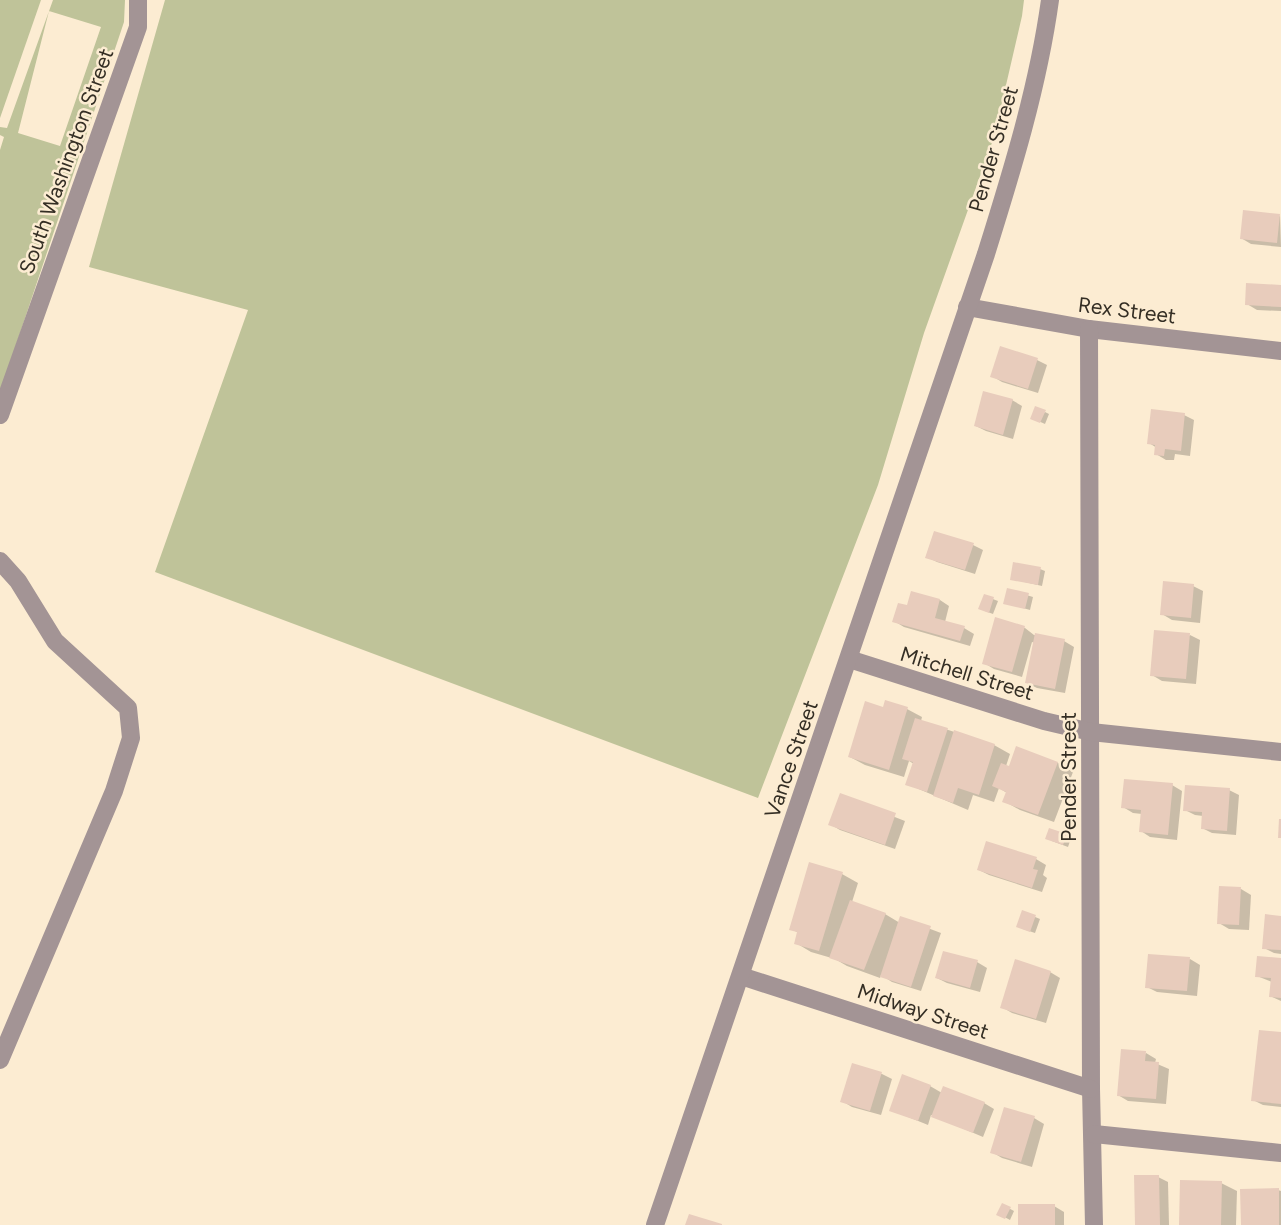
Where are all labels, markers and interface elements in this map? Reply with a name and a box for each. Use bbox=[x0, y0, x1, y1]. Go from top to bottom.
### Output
street label: South Washington Street bbox=[14, 45, 118, 277]
street label: Pender Street bbox=[963, 83, 1023, 215]
street label: Rex Street bbox=[1077, 292, 1177, 328]
street label: Mitchell Street bbox=[897, 641, 1037, 705]
street label: Vance Street bbox=[759, 697, 823, 821]
street label: Pender Street bbox=[1056, 712, 1081, 842]
street label: Midway Street bbox=[854, 978, 992, 1044]

